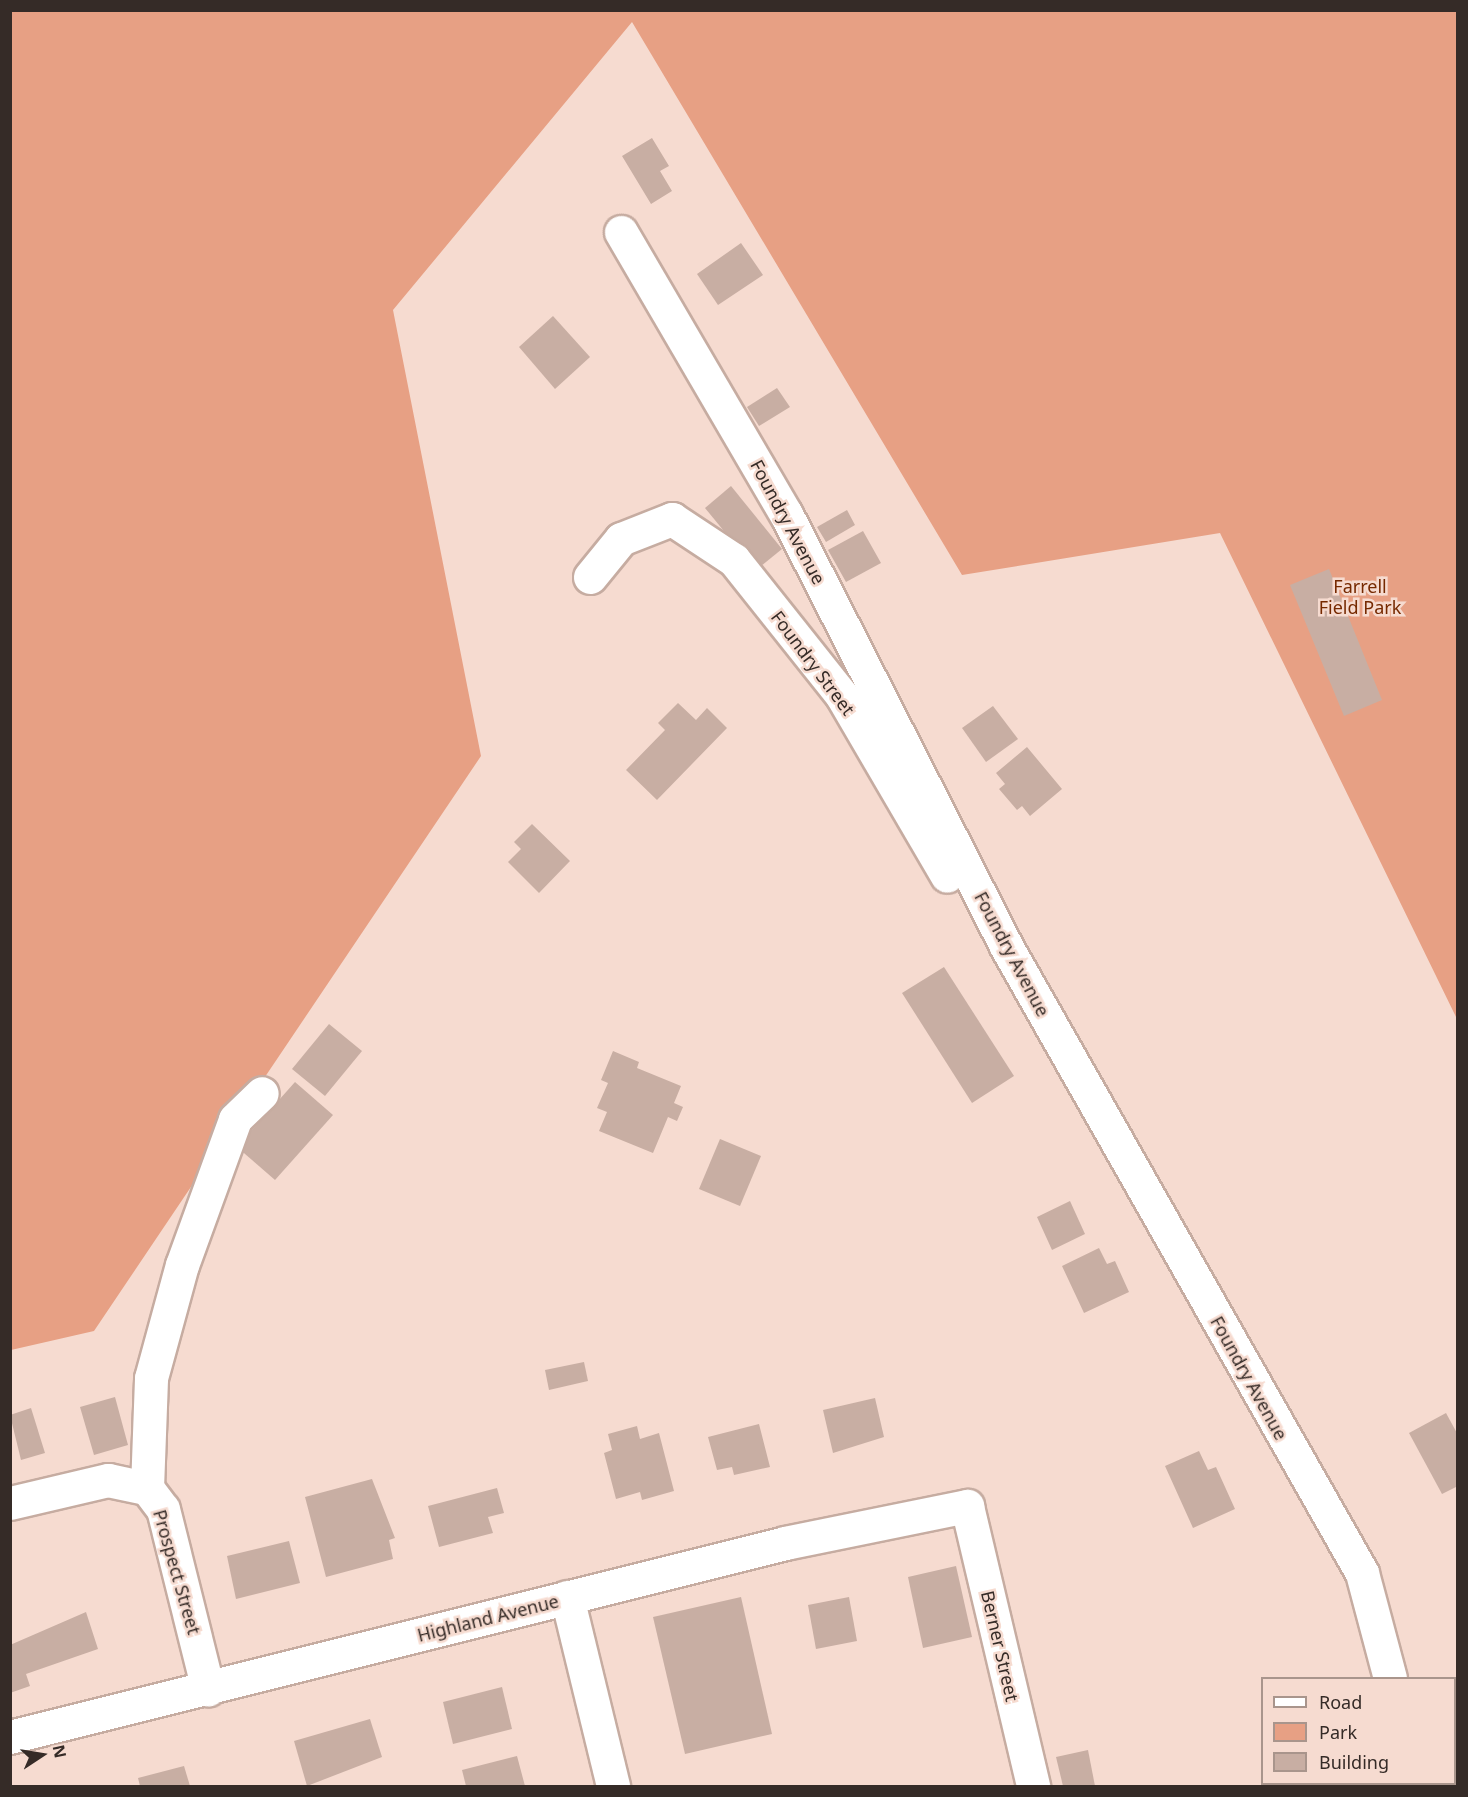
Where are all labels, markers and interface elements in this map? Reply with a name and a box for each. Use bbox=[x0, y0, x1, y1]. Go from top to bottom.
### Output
street label: Foundry Avenue bbox=[746, 456, 830, 588]
park label: Farrell Field Park bbox=[1319, 576, 1401, 618]
street label: Foundry Street bbox=[767, 607, 859, 719]
street label: Foundry Avenue bbox=[970, 888, 1054, 1020]
street label: Foundry Avenue bbox=[1206, 1312, 1292, 1444]
street label: Prospect Street bbox=[149, 1507, 205, 1637]
street label: Berner Street bbox=[977, 1589, 1023, 1703]
street label: Highland Avenue bbox=[415, 1590, 561, 1646]
legend bbox=[1261, 1677, 1456, 1785]
text: Road bbox=[1319, 1690, 1362, 1714]
text: Park bbox=[1319, 1720, 1357, 1744]
north arrow bbox=[12, 1725, 72, 1785]
text: N bbox=[47, 1743, 72, 1760]
text: Building bbox=[1319, 1750, 1389, 1774]

